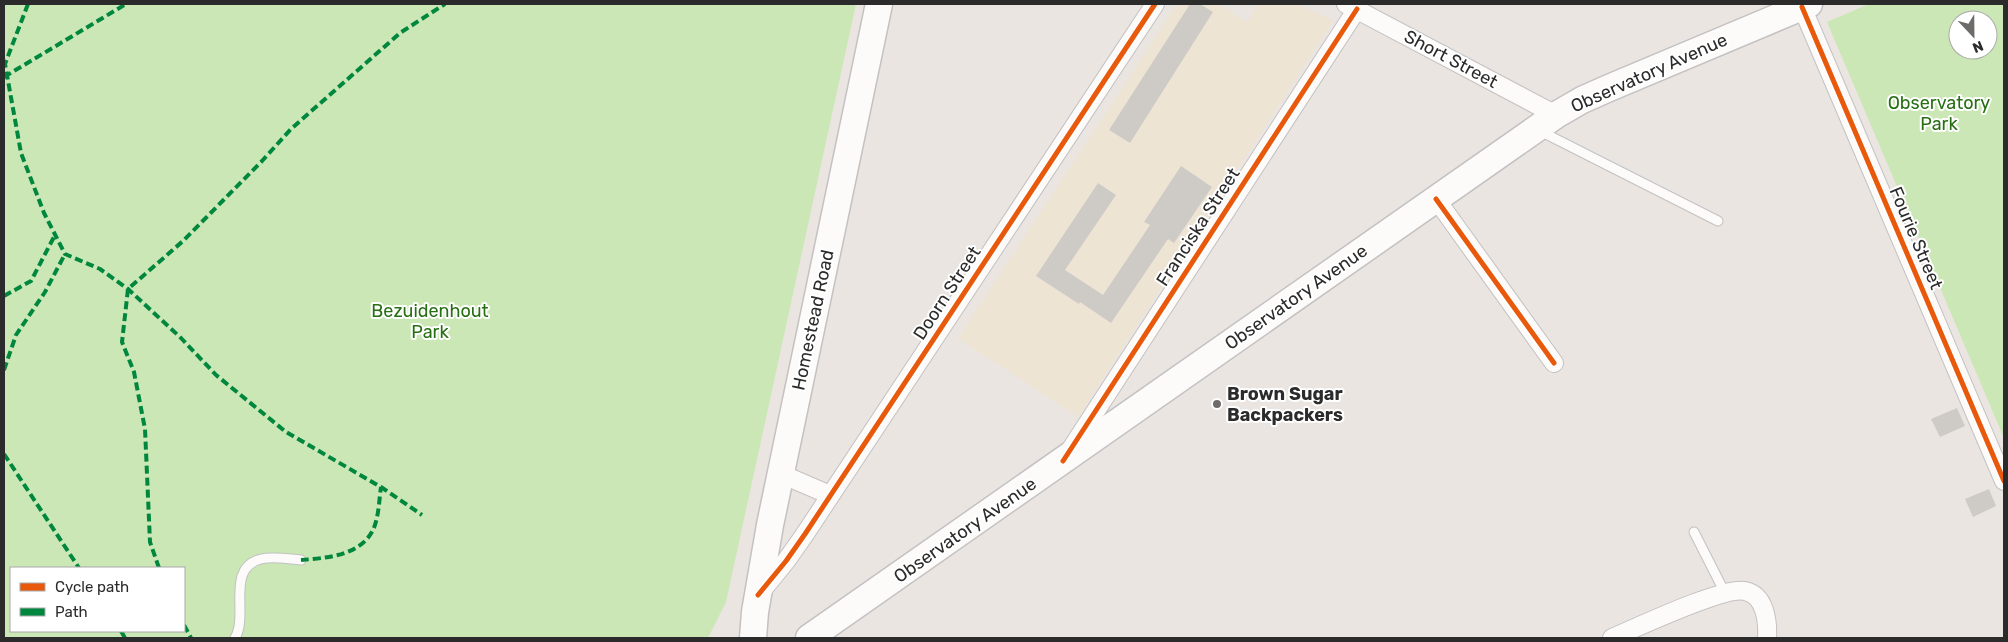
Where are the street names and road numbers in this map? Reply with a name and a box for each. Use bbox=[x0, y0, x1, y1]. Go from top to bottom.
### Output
street label: Short Street bbox=[1400, 25, 1502, 93]
street label: Observatory Avenue bbox=[1567, 29, 1731, 117]
street label: Franciska Street bbox=[1152, 164, 1244, 290]
street label: Fourie Street bbox=[1885, 183, 1947, 293]
street label: Observatory Avenue bbox=[1220, 239, 1372, 355]
street label: Doorn Street bbox=[909, 242, 985, 344]
street label: Homestead Road bbox=[787, 248, 839, 392]
street label: Observatory Avenue bbox=[889, 472, 1041, 588]

